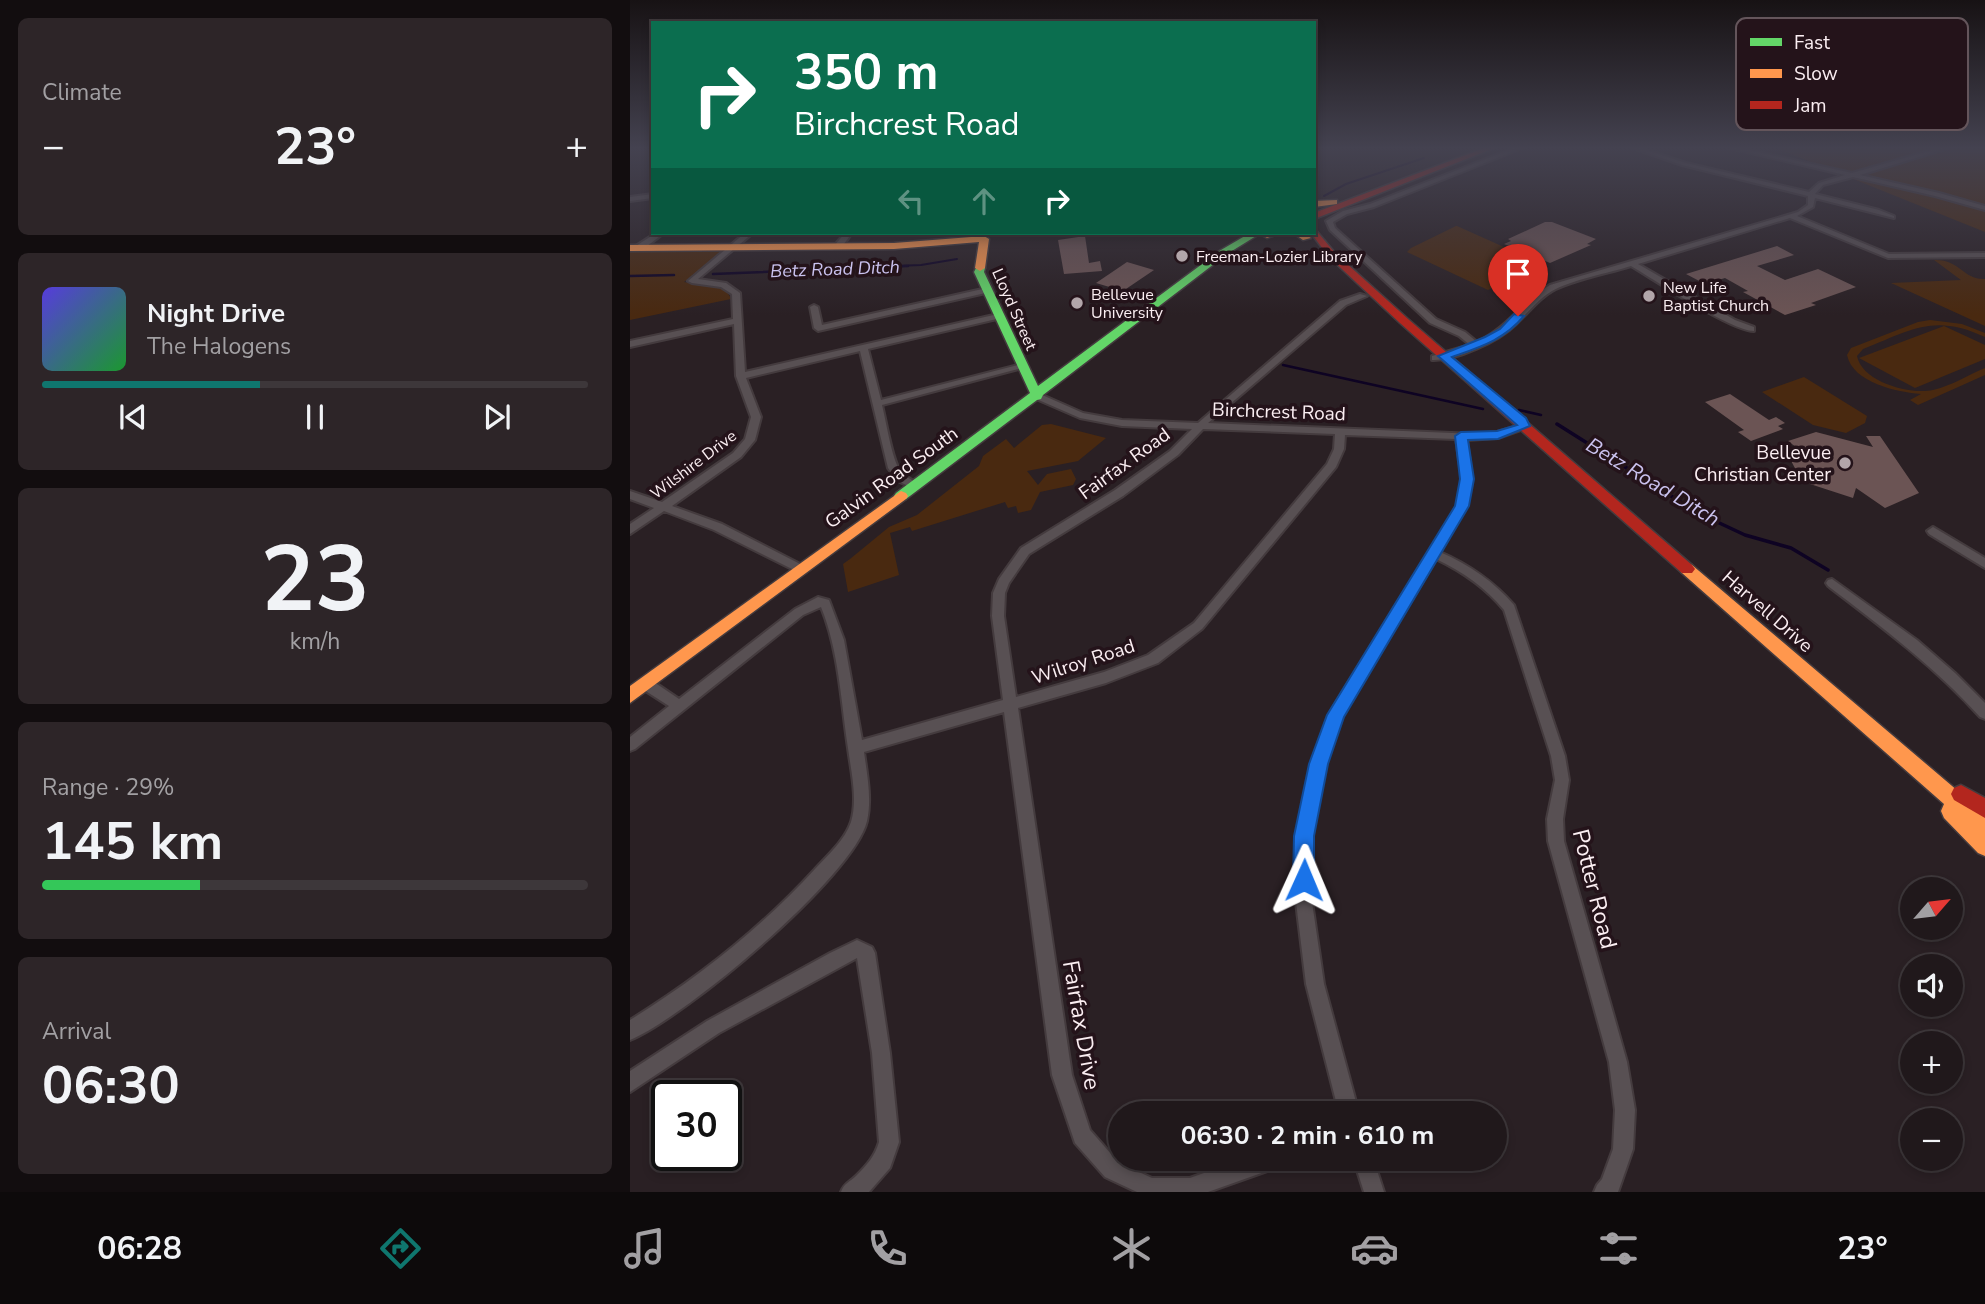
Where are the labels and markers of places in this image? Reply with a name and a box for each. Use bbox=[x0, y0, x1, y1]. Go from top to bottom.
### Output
pin bbox=[1488, 244, 1548, 316]
place label: Freeman-Lozier Library bbox=[1196, 246, 1363, 268]
marker: Freeman-Lozier Library bbox=[1174, 248, 1190, 264]
place label: New Life Baptist Church bbox=[1663, 277, 1769, 317]
place label: Bellevue University bbox=[1091, 284, 1164, 324]
marker: New Life Baptist Church bbox=[1641, 288, 1657, 304]
marker: Bellevue University bbox=[1069, 295, 1085, 311]
place label: Bellevue Christian Center bbox=[1694, 440, 1831, 488]
marker: Bellevue Christian Center bbox=[1837, 455, 1853, 471]

